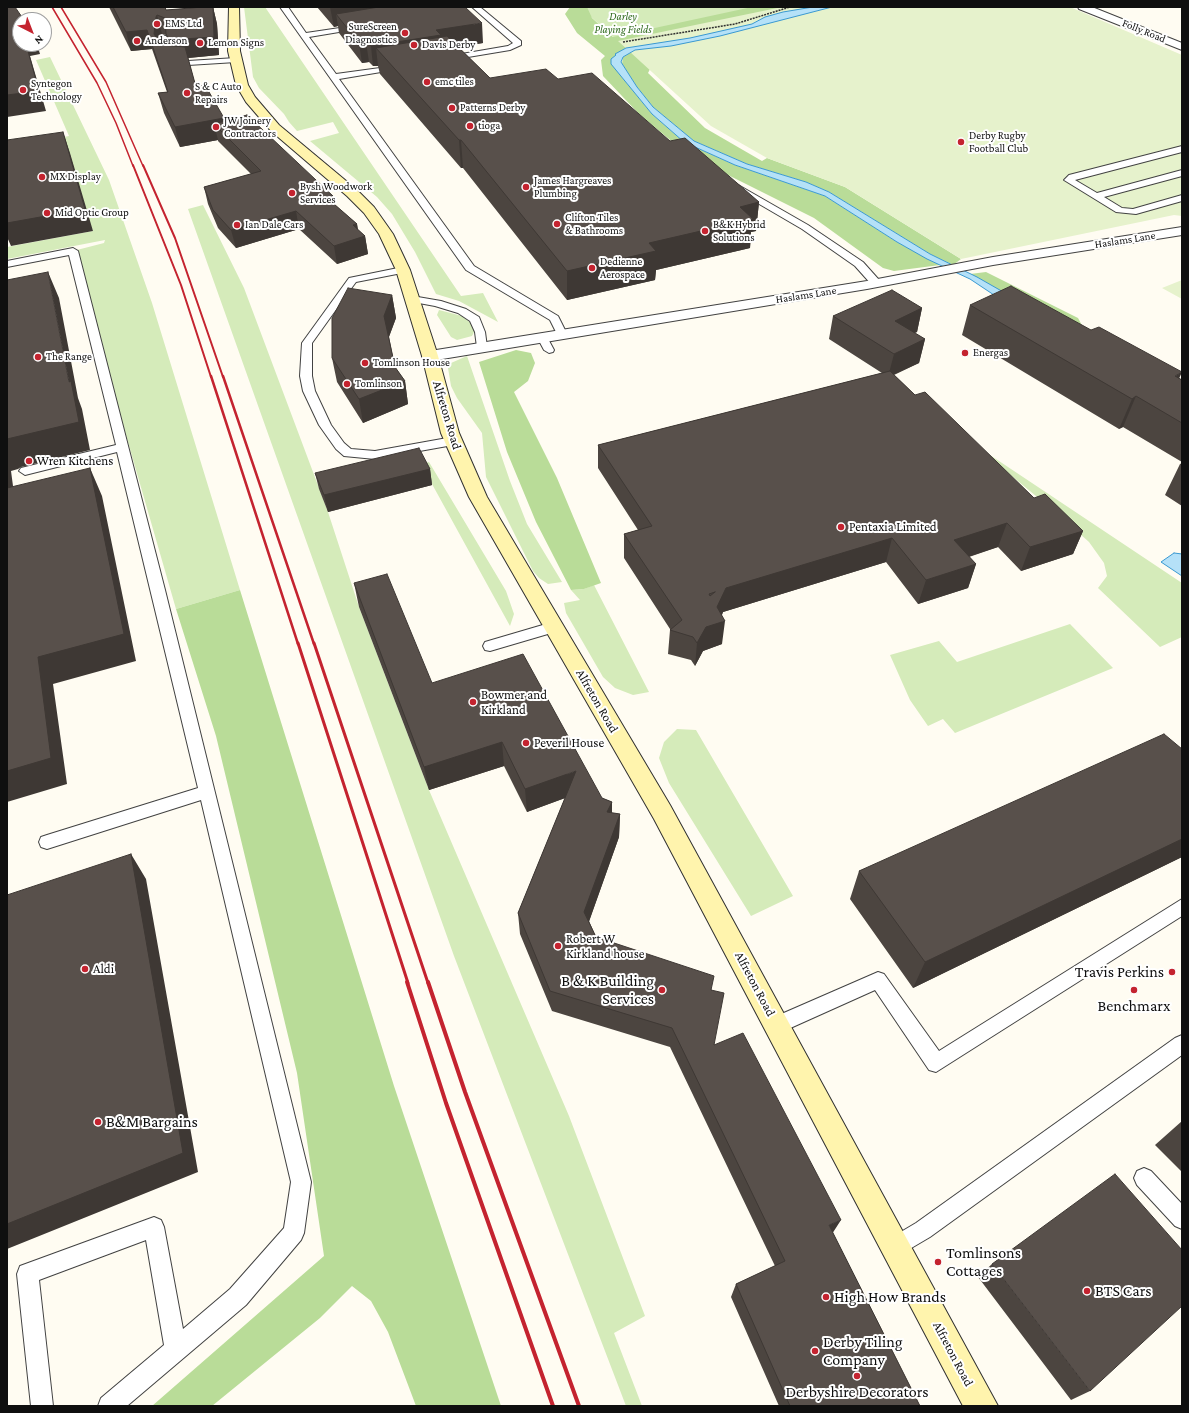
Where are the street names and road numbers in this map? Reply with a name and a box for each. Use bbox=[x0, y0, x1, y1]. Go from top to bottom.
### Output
street label: Folly Road bbox=[1120, 16, 1168, 46]
street label: Haslams Lane bbox=[1094, 229, 1156, 251]
street label: Haslams Lane bbox=[775, 284, 837, 306]
street label: Alfreton Road bbox=[429, 379, 465, 451]
street label: Alfreton Road bbox=[572, 666, 622, 736]
street label: Alfreton Road bbox=[731, 949, 779, 1019]
street label: Alfreton Road bbox=[929, 1319, 977, 1389]

